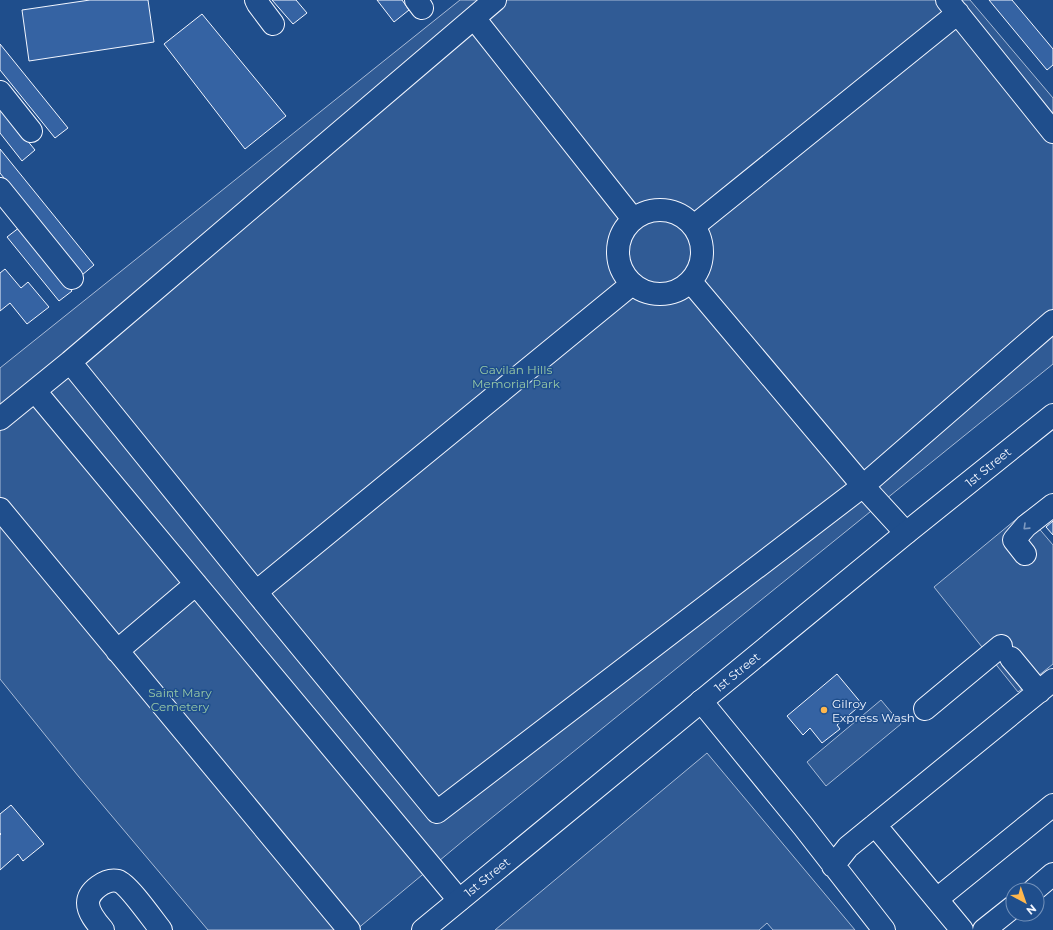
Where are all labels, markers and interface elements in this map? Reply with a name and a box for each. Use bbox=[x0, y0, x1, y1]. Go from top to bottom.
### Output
park label: Gavilan Hills Memorial Park bbox=[472, 362, 561, 391]
street label: 1st Street bbox=[962, 444, 1014, 490]
one-way arrow bbox=[1023, 522, 1031, 530]
street label: 1st Street bbox=[711, 649, 763, 695]
park label: Saint Mary Cemetery bbox=[148, 685, 212, 714]
place label: Gilroy Express Wash bbox=[832, 696, 915, 725]
marker: Gilroy Express Wash bbox=[819, 705, 829, 715]
street label: 1st Street bbox=[461, 854, 513, 900]
north arrow bbox=[1005, 882, 1045, 922]
text: N bbox=[1024, 901, 1039, 918]

